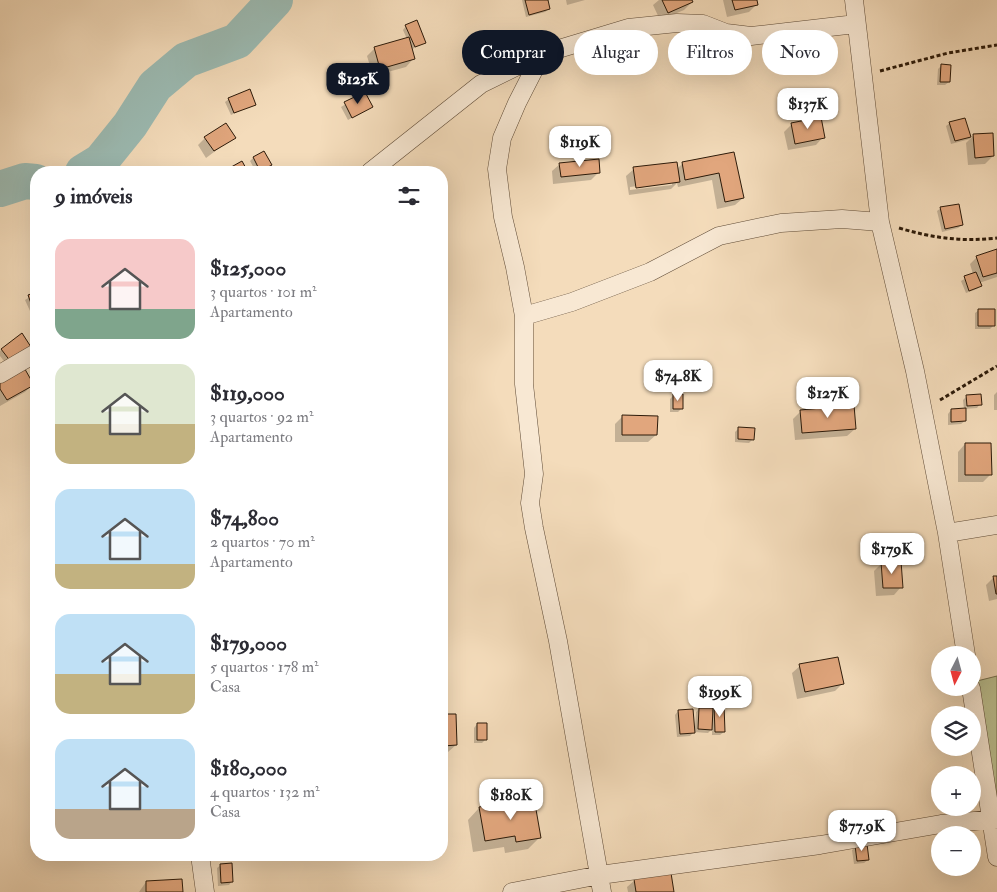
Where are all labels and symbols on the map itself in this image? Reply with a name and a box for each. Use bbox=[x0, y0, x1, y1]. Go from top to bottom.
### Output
pin: $125K bbox=[323, 62, 393, 105]
pin: $137K bbox=[773, 88, 843, 130]
pin: $119K bbox=[545, 126, 615, 168]
pin: $74.8K bbox=[637, 360, 719, 402]
pin: $127K bbox=[793, 376, 863, 419]
pin: $179K bbox=[857, 532, 927, 575]
north arrow bbox=[931, 646, 981, 696]
pin: $199K bbox=[685, 676, 755, 718]
pin: $180K bbox=[476, 778, 546, 821]
pin: $77.9K bbox=[821, 810, 903, 852]

